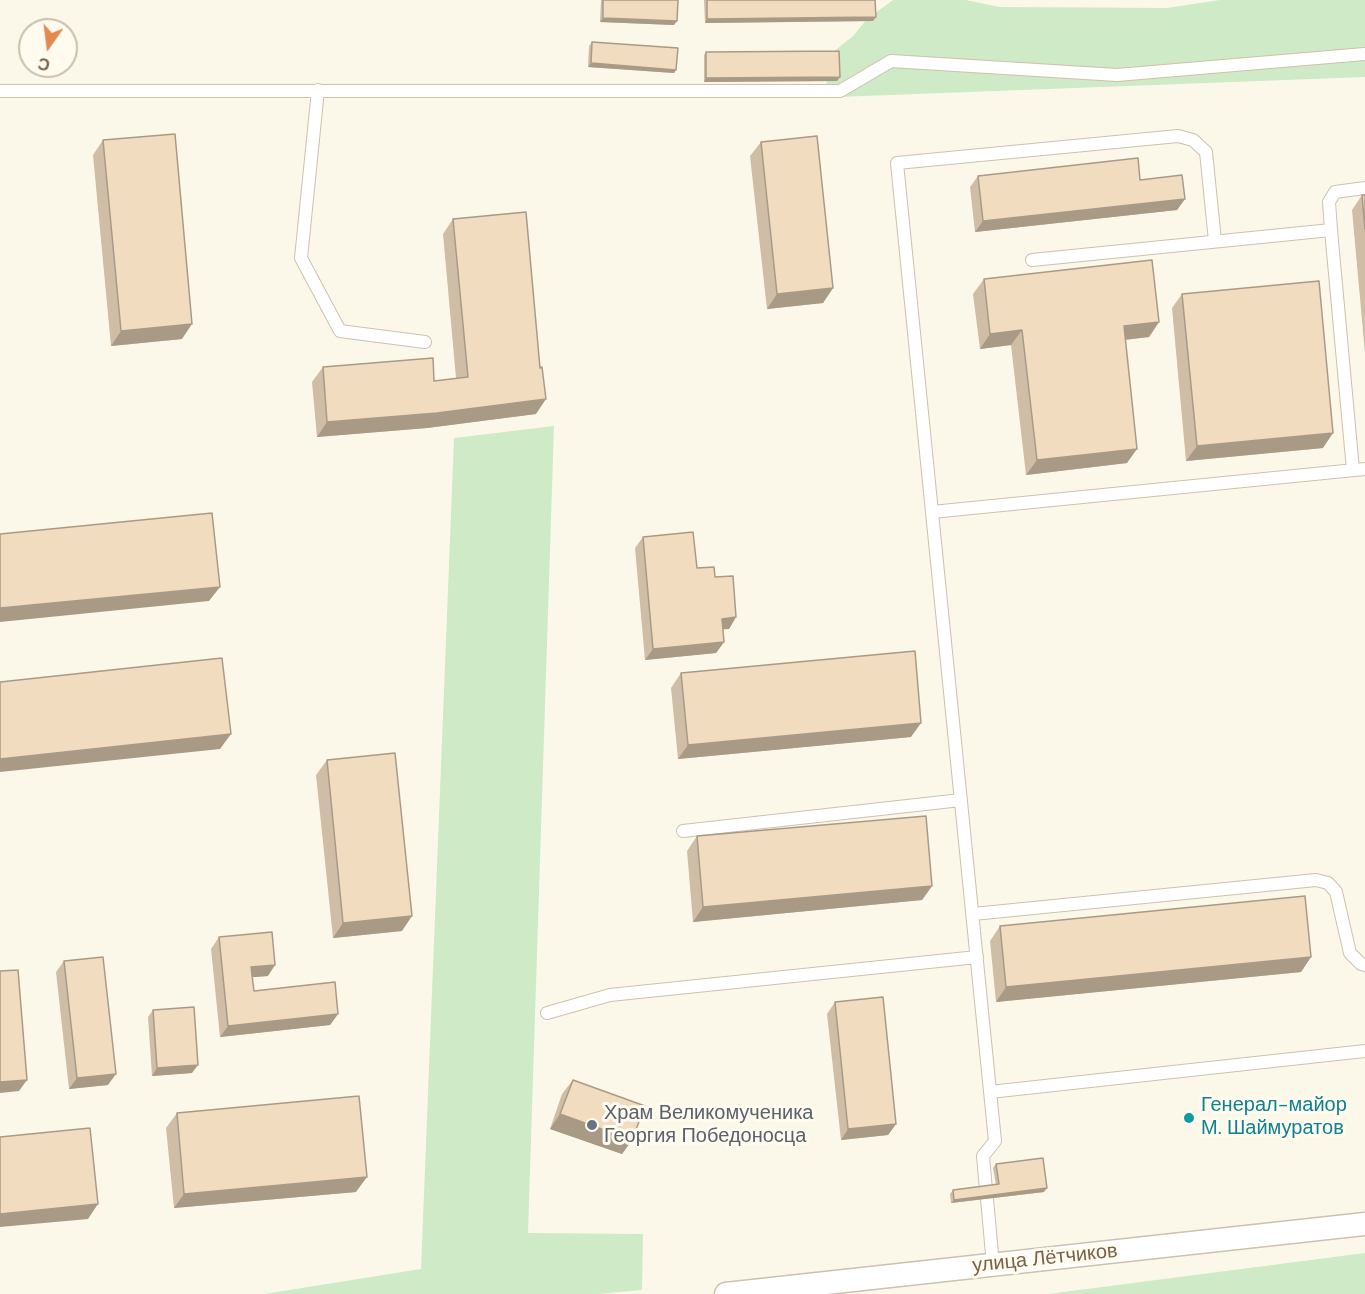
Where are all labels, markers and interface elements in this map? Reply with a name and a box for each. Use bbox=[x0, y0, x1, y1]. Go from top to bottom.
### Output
north arrow bbox=[18, 18, 78, 78]
text: С bbox=[36, 52, 52, 76]
place label: Генерал-майор М. Шаймуратов bbox=[1201, 1094, 1347, 1141]
place label: Храм Великомученика Георгия Победоносца bbox=[604, 1102, 813, 1149]
marker: Генерал-майор М. Шаймуратов bbox=[1182, 1111, 1196, 1125]
marker: Храм Великомученика Георгия Победоносца bbox=[585, 1118, 599, 1132]
street label: улица Лётчиков bbox=[971, 1239, 1119, 1279]

